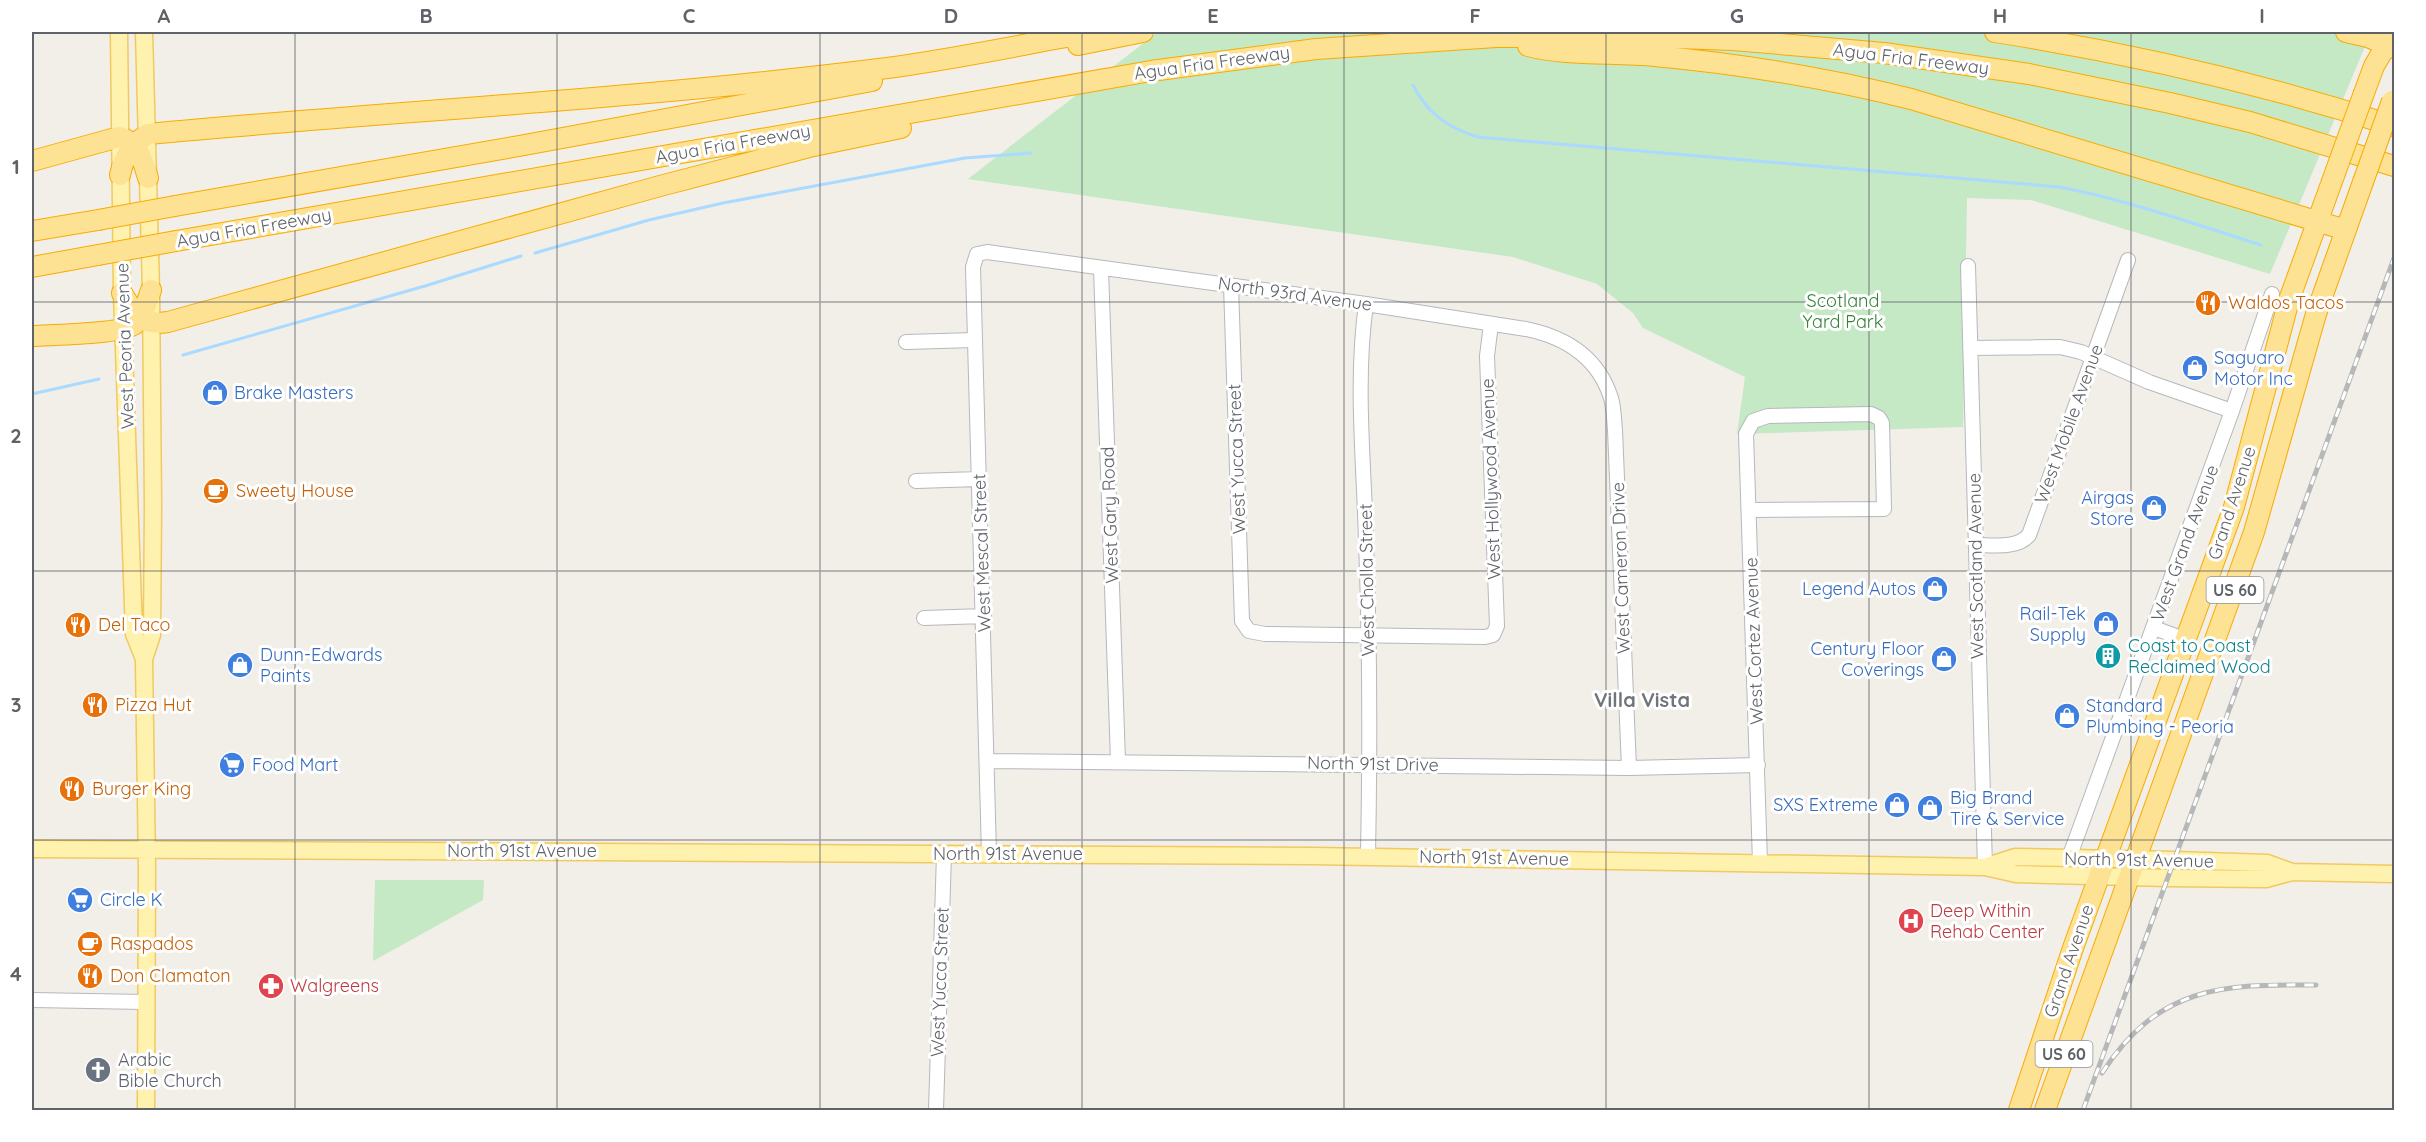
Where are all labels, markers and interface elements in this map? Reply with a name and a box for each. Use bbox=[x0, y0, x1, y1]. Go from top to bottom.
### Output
text: A bbox=[158, 3, 171, 28]
text: B bbox=[419, 3, 433, 28]
text: C bbox=[683, 3, 696, 28]
text: D bbox=[944, 3, 958, 28]
text: E bbox=[1207, 3, 1219, 28]
text: F bbox=[1469, 3, 1481, 28]
text: G bbox=[1730, 3, 1744, 28]
text: H bbox=[1993, 3, 2007, 28]
text: I bbox=[2259, 3, 2265, 28]
street label: Agua Fria Freeway bbox=[1832, 38, 1990, 79]
street label: Agua Fria Freeway bbox=[1133, 40, 1291, 85]
street label: Agua Fria Freeway bbox=[654, 119, 812, 168]
text: 1 bbox=[12, 154, 20, 179]
street label: Agua Fria Freeway bbox=[175, 203, 333, 252]
street label: West Peoria Avenue bbox=[110, 262, 139, 430]
street label: North 93rd Avenue bbox=[1216, 271, 1374, 316]
restaurant icon: Waldos Tacos bbox=[2193, 288, 2223, 318]
park label: Scotland Yard Park bbox=[1803, 289, 1883, 333]
place label: Waldos Tacos bbox=[2228, 291, 2344, 314]
street label: West Mobile Avenue bbox=[2029, 341, 2108, 507]
place label: Saguaro Motor Inc bbox=[2214, 346, 2293, 390]
shop icon: Saguaro Motor Inc bbox=[2180, 353, 2210, 383]
shop icon: Brake Masters bbox=[200, 378, 230, 408]
street label: West Hollywood Avenue bbox=[1475, 378, 1506, 580]
place label: Brake Masters bbox=[234, 381, 353, 404]
street label: West Yucca Street bbox=[1222, 383, 1251, 535]
text: 2 bbox=[10, 423, 22, 448]
street label: Grand Avenue bbox=[2202, 443, 2261, 562]
street label: West Gary Road bbox=[1096, 446, 1123, 584]
street label: West Grand Avenue bbox=[2146, 462, 2223, 624]
street label: West Mescal Street bbox=[967, 473, 996, 633]
street label: West Scotland Avenue bbox=[1962, 473, 1989, 659]
cafe icon: Sweety House bbox=[201, 476, 231, 506]
place label: Sweety House bbox=[236, 479, 354, 502]
street label: West Cameron Drive bbox=[1606, 482, 1635, 654]
place label: Airgas Store bbox=[2081, 486, 2134, 530]
shop icon: Airgas Store bbox=[2139, 493, 2169, 523]
street label: West Cholla Street bbox=[1354, 503, 1379, 657]
street label: West Cortez Avenue bbox=[1739, 557, 1768, 725]
shop icon: Legend Autos bbox=[1920, 574, 1950, 604]
place label: Legend Autos bbox=[1802, 577, 1916, 600]
road number: US 60 bbox=[2206, 577, 2264, 603]
place label: Rail-Tek Supply bbox=[2019, 602, 2086, 646]
shop icon: Rail-Tek Supply bbox=[2091, 609, 2121, 639]
restaurant icon: Del Taco bbox=[63, 610, 93, 640]
place label: Del Taco bbox=[98, 613, 171, 636]
place label: Coast to Coast Reclaimed Wood bbox=[2128, 634, 2271, 678]
place label: Century Floor Coverings bbox=[1810, 637, 1924, 681]
building icon: Coast to Coast Reclaimed Wood bbox=[2093, 641, 2123, 671]
place label: Dunn-Edwards Paints bbox=[260, 643, 382, 687]
shop icon: Century Floor Coverings bbox=[1929, 644, 1959, 674]
shop icon: Dunn-Edwards Paints bbox=[225, 650, 255, 680]
district label: Villa Vista bbox=[1594, 687, 1690, 712]
restaurant icon: Pizza Hut bbox=[80, 690, 110, 720]
text: 3 bbox=[11, 692, 21, 717]
place label: Pizza Hut bbox=[115, 693, 192, 716]
place label: Standard Plumbing - Peoria bbox=[2086, 694, 2234, 738]
shop icon: Standard Plumbing - Peoria bbox=[2052, 701, 2082, 731]
supermarket icon: Food Mart bbox=[217, 750, 247, 780]
street label: North 91st Drive bbox=[1307, 751, 1439, 776]
place label: Food Mart bbox=[252, 753, 338, 776]
restaurant icon: Burger King bbox=[57, 774, 87, 804]
place label: Burger King bbox=[92, 777, 191, 800]
place label: Big Brand Tire & Service bbox=[1950, 786, 2064, 830]
shop icon: SXS Extreme bbox=[1882, 790, 1912, 820]
place label: SXS Extreme bbox=[1773, 793, 1878, 816]
shop icon: Big Brand Tire & Service bbox=[1915, 793, 1945, 823]
street label: North 91st Avenue bbox=[447, 839, 597, 862]
street label: North 91st Avenue bbox=[933, 842, 1083, 865]
street label: North 91st Avenue bbox=[1419, 845, 1569, 870]
street label: North 91st Avenue bbox=[2064, 847, 2214, 872]
supermarket icon: Circle K bbox=[65, 885, 95, 915]
place label: Circle K bbox=[100, 888, 163, 911]
place label: Deep Within Rehab Center bbox=[1930, 899, 2045, 943]
street label: Grand Avenue bbox=[2038, 901, 2099, 1020]
street label: West Yucca Street bbox=[925, 906, 954, 1058]
hospital icon: Deep Within Rehab Center bbox=[1896, 906, 1926, 936]
cafe icon: Raspados bbox=[75, 929, 105, 959]
place label: Raspados bbox=[110, 932, 194, 955]
text: 4 bbox=[10, 961, 22, 986]
restaurant icon: Don Clamaton bbox=[75, 961, 105, 991]
place label: Don Clamaton bbox=[110, 964, 231, 987]
pharmacy icon: Walgreens bbox=[256, 971, 286, 1001]
place label: Walgreens bbox=[290, 974, 379, 997]
road number: US 60 bbox=[2036, 1041, 2092, 1067]
place label: Arabic Bible Church bbox=[118, 1048, 222, 1092]
church icon: Arabic Bible Church bbox=[83, 1055, 113, 1085]

